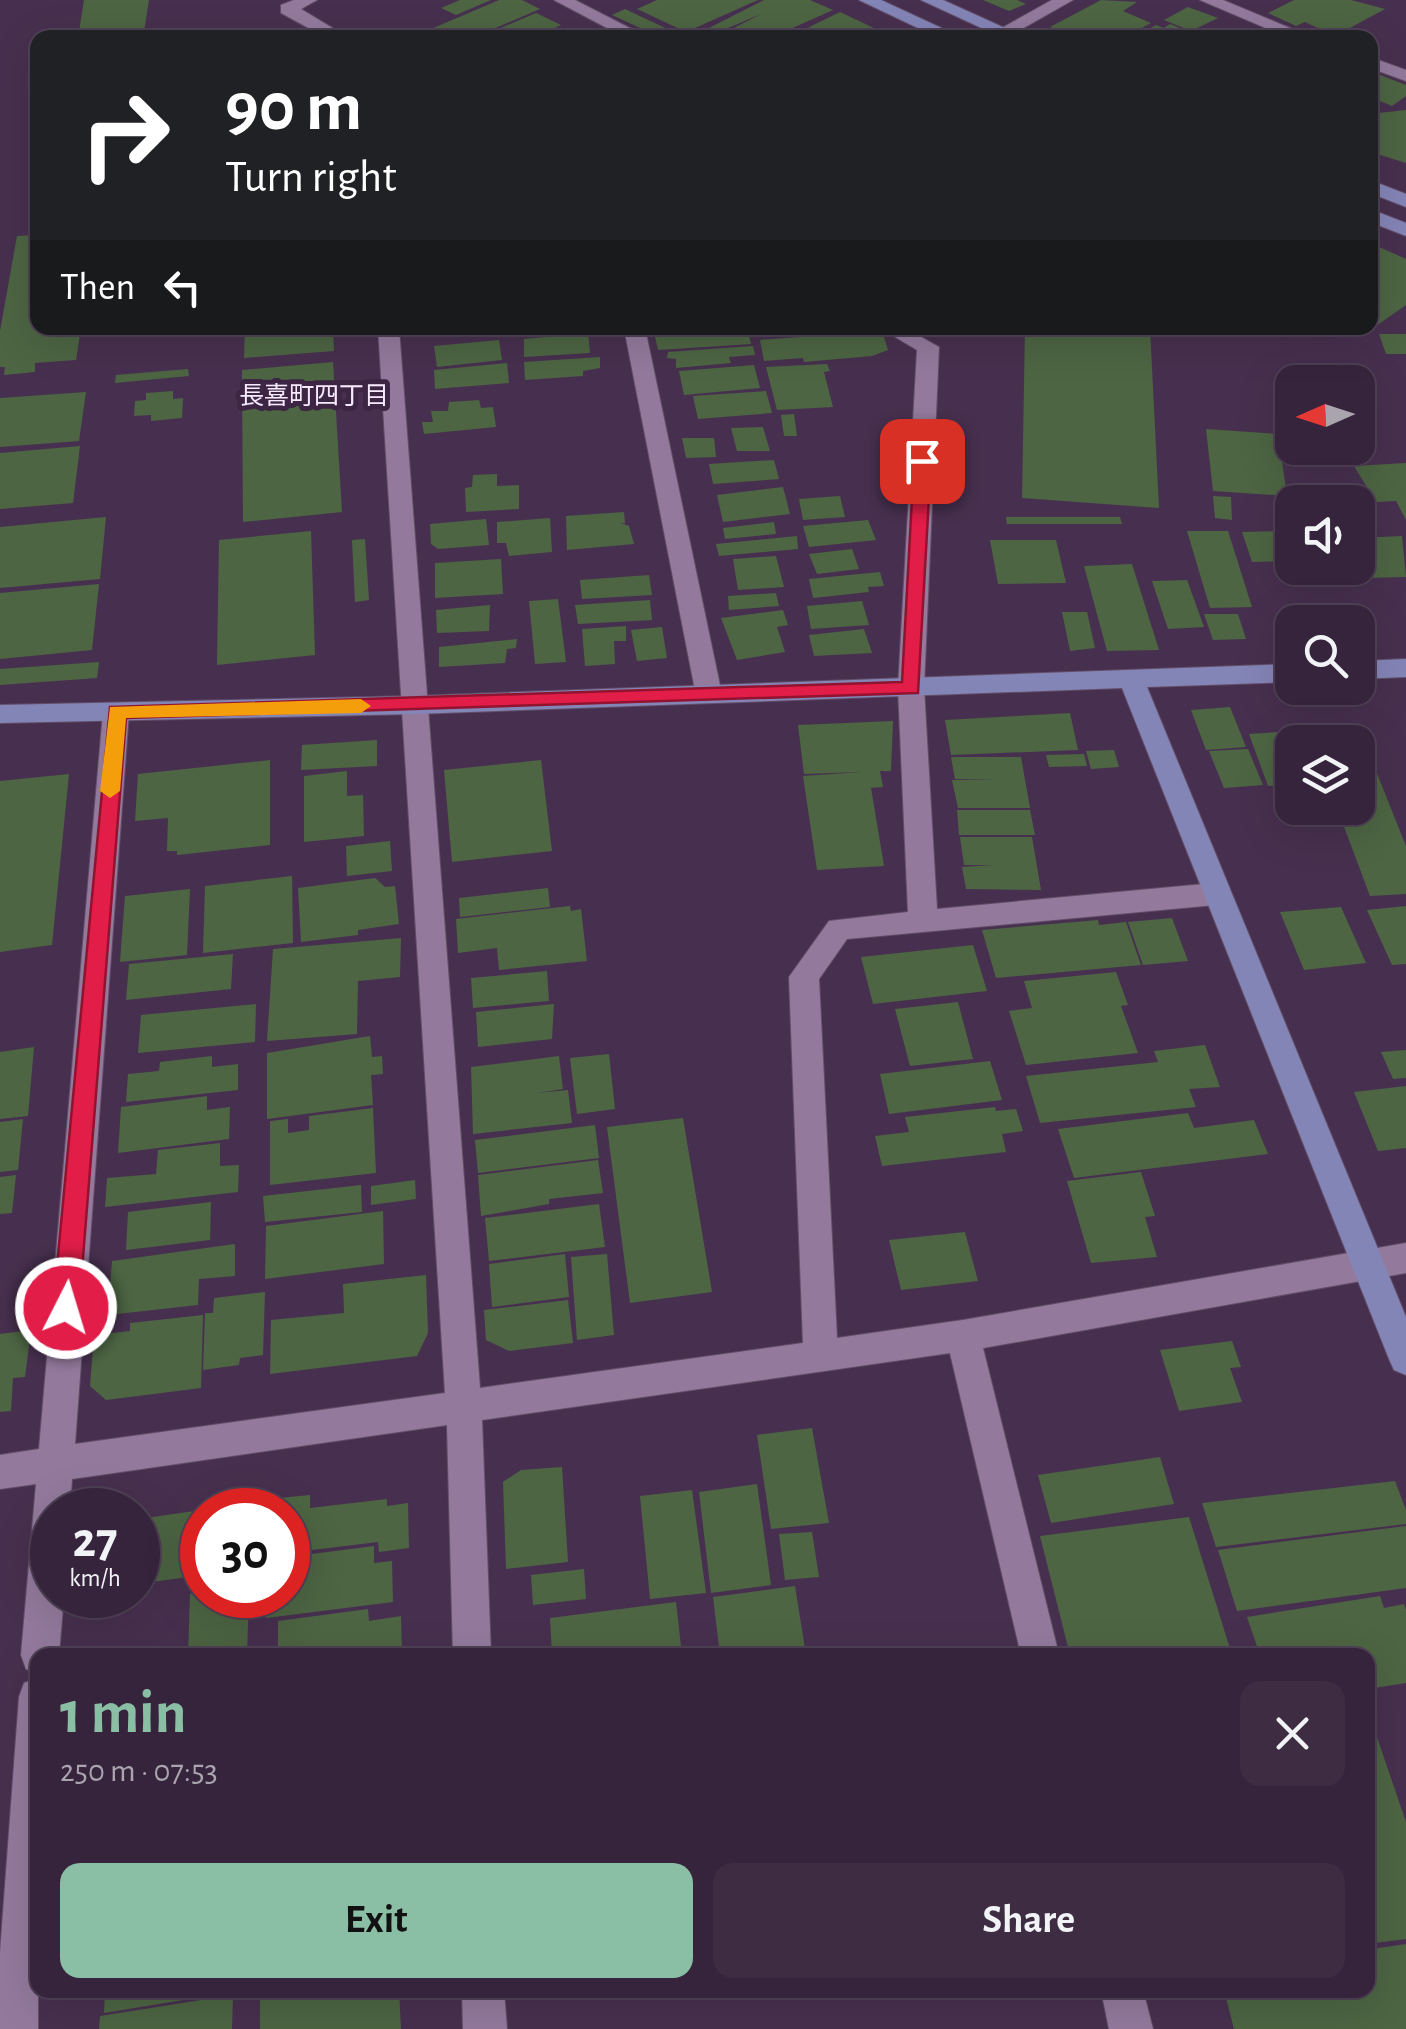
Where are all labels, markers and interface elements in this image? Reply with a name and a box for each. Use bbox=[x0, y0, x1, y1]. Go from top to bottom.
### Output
icon: right bbox=[60, 70, 190, 200]
text: 90 m bbox=[225, 73, 362, 143]
text: Turn right bbox=[225, 155, 397, 200]
icon: left bbox=[155, 260, 210, 315]
text: Then bbox=[60, 269, 135, 307]
north arrow bbox=[1275, 365, 1375, 465]
map controls bbox=[1275, 365, 1375, 825]
district label: 長喜町四丁目 bbox=[239, 382, 389, 409]
pin bbox=[880, 419, 965, 504]
icon: arrive bbox=[895, 434, 950, 489]
button: sound bbox=[1275, 485, 1375, 585]
button: search bbox=[1275, 605, 1375, 705]
button: layers bbox=[1275, 725, 1375, 825]
position arrow bbox=[14, 1256, 118, 1360]
speed limit sign: 30 bbox=[180, 1488, 310, 1618]
text: 27 bbox=[72, 1516, 118, 1566]
text: km/h bbox=[69, 1566, 121, 1591]
button: close bbox=[1240, 1681, 1345, 1786]
text: 1 min bbox=[60, 1684, 186, 1744]
text: 250 m · 07:53 bbox=[60, 1755, 218, 1787]
button: Exit bbox=[60, 1863, 693, 1978]
button: Share bbox=[713, 1863, 1345, 1978]

